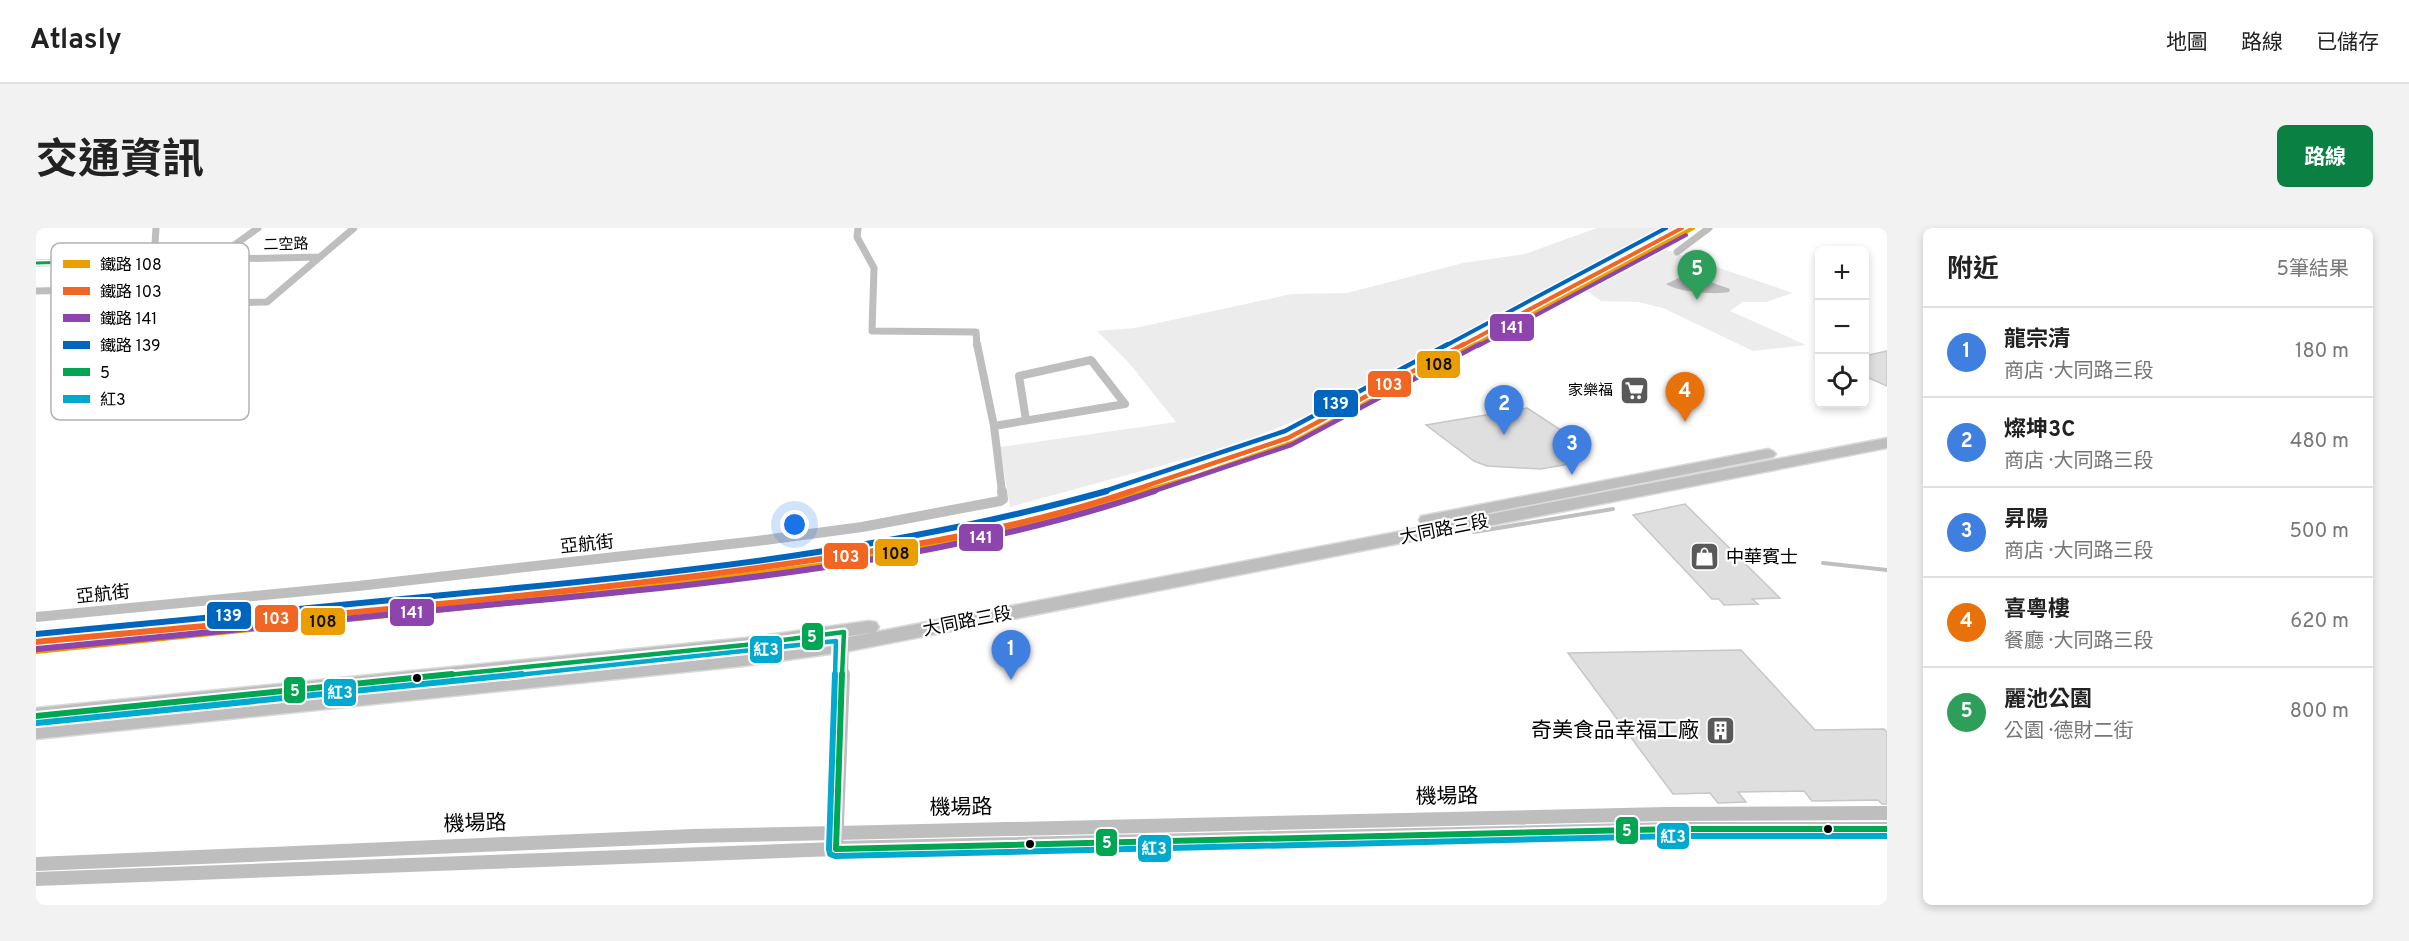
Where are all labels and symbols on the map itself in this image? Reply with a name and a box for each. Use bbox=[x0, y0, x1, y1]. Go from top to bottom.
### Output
street label: 二空路 bbox=[263, 236, 309, 255]
legend bbox=[51, 243, 249, 420]
pin: 5 bbox=[1678, 250, 1716, 300]
text: 鐵路 108 bbox=[100, 256, 162, 276]
text: 鐵路 103 bbox=[100, 283, 162, 303]
text: 鐵路 141 bbox=[100, 310, 157, 330]
line badge: 141 bbox=[1489, 313, 1535, 342]
text: 141 bbox=[1500, 319, 1524, 339]
text: 鐵路 139 bbox=[100, 337, 161, 357]
line badge: 108 bbox=[1416, 350, 1461, 379]
text: 108 bbox=[1426, 356, 1452, 376]
text: 5 bbox=[100, 364, 110, 384]
line badge: 103 bbox=[1367, 370, 1412, 398]
pin: 4 bbox=[1666, 372, 1704, 422]
supermarket icon: 家樂福 bbox=[1618, 374, 1650, 406]
text: 103 bbox=[1376, 376, 1402, 396]
place label: 家樂福 bbox=[1568, 382, 1613, 401]
pin: 2 bbox=[1484, 386, 1524, 435]
line badge: 139 bbox=[1313, 389, 1359, 418]
text: 紅3 bbox=[100, 391, 126, 411]
text: 139 bbox=[1323, 395, 1349, 415]
pin: 3 bbox=[1552, 426, 1592, 475]
your location bbox=[780, 510, 809, 539]
street label: 大同路三段 bbox=[1398, 511, 1491, 550]
line badge: 141 bbox=[958, 523, 1004, 552]
text: 141 bbox=[969, 529, 993, 549]
street label: 亞航街 bbox=[559, 531, 615, 560]
line badge: 108 bbox=[874, 538, 919, 567]
shop icon: 中華賓士 bbox=[1689, 541, 1721, 573]
line badge: 103 bbox=[823, 542, 869, 570]
text: 108 bbox=[883, 545, 909, 565]
place label: 中華賓士 bbox=[1726, 547, 1798, 570]
text: 103 bbox=[833, 548, 859, 568]
street label: 亞航街 bbox=[75, 581, 131, 610]
line badge: 141 bbox=[389, 598, 435, 627]
line badge: 139 bbox=[206, 601, 252, 630]
street label: 大同路三段 bbox=[921, 603, 1014, 642]
line badge: 103 bbox=[254, 604, 299, 633]
text: 141 bbox=[400, 604, 424, 624]
text: 139 bbox=[216, 607, 242, 627]
line badge: 108 bbox=[300, 607, 346, 636]
text: 103 bbox=[263, 610, 289, 630]
text: 108 bbox=[310, 613, 336, 633]
line badge: 5 bbox=[801, 622, 824, 651]
text: 5 bbox=[807, 628, 817, 648]
pin: 1 bbox=[992, 630, 1030, 680]
line badge: 紅3 bbox=[749, 635, 783, 664]
text: 紅3 bbox=[753, 641, 779, 661]
unlabelled marker bbox=[411, 672, 423, 684]
line badge: 5 bbox=[283, 676, 306, 704]
line badge: 紅3 bbox=[323, 678, 357, 707]
text: 5 bbox=[290, 682, 300, 702]
text: 紅3 bbox=[327, 684, 353, 704]
building icon: 奇美食品幸福工廠 bbox=[1704, 714, 1736, 746]
place label: 奇美食品幸福工廠 bbox=[1531, 718, 1699, 745]
street label: 機場路 bbox=[1415, 783, 1479, 812]
street label: 機場路 bbox=[929, 794, 993, 823]
street label: 機場路 bbox=[443, 810, 507, 839]
line badge: 5 bbox=[1615, 816, 1639, 845]
text: 5 bbox=[1622, 822, 1632, 842]
line badge: 紅3 bbox=[1656, 822, 1690, 850]
unlabelled marker bbox=[1822, 823, 1834, 835]
line badge: 5 bbox=[1095, 828, 1118, 857]
text: 紅3 bbox=[1660, 828, 1686, 848]
text: 5 bbox=[1102, 834, 1112, 854]
line badge: 紅3 bbox=[1137, 834, 1172, 863]
unlabelled marker bbox=[1024, 838, 1036, 850]
text: 紅3 bbox=[1141, 840, 1167, 860]

